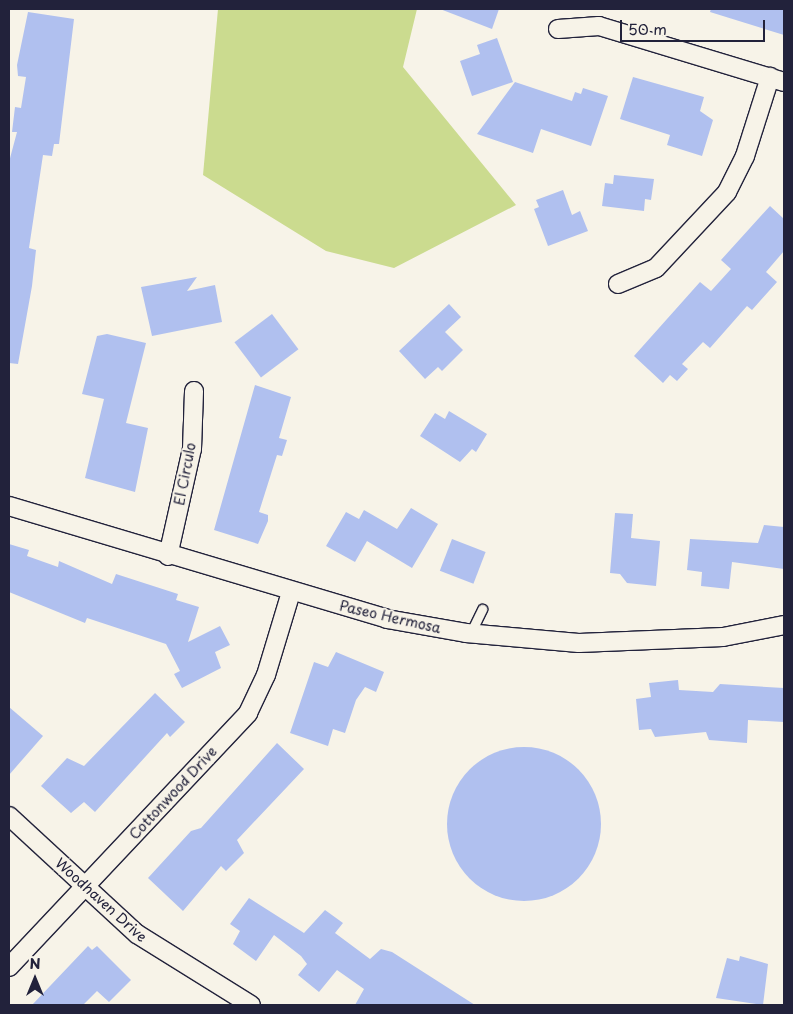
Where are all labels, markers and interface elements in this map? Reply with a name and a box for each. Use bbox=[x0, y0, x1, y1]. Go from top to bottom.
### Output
scale bar bbox=[623, 10, 768, 42]
text: 50 m bbox=[628, 17, 667, 40]
street label: El Circulo bbox=[171, 441, 199, 507]
street label: Paseo Hermosa bbox=[338, 597, 442, 637]
street label: Cottonwood Drive bbox=[125, 743, 221, 843]
street label: Woodhaven Drive bbox=[51, 854, 151, 946]
text: N bbox=[29, 953, 41, 974]
north arrow bbox=[10, 954, 60, 1004]

